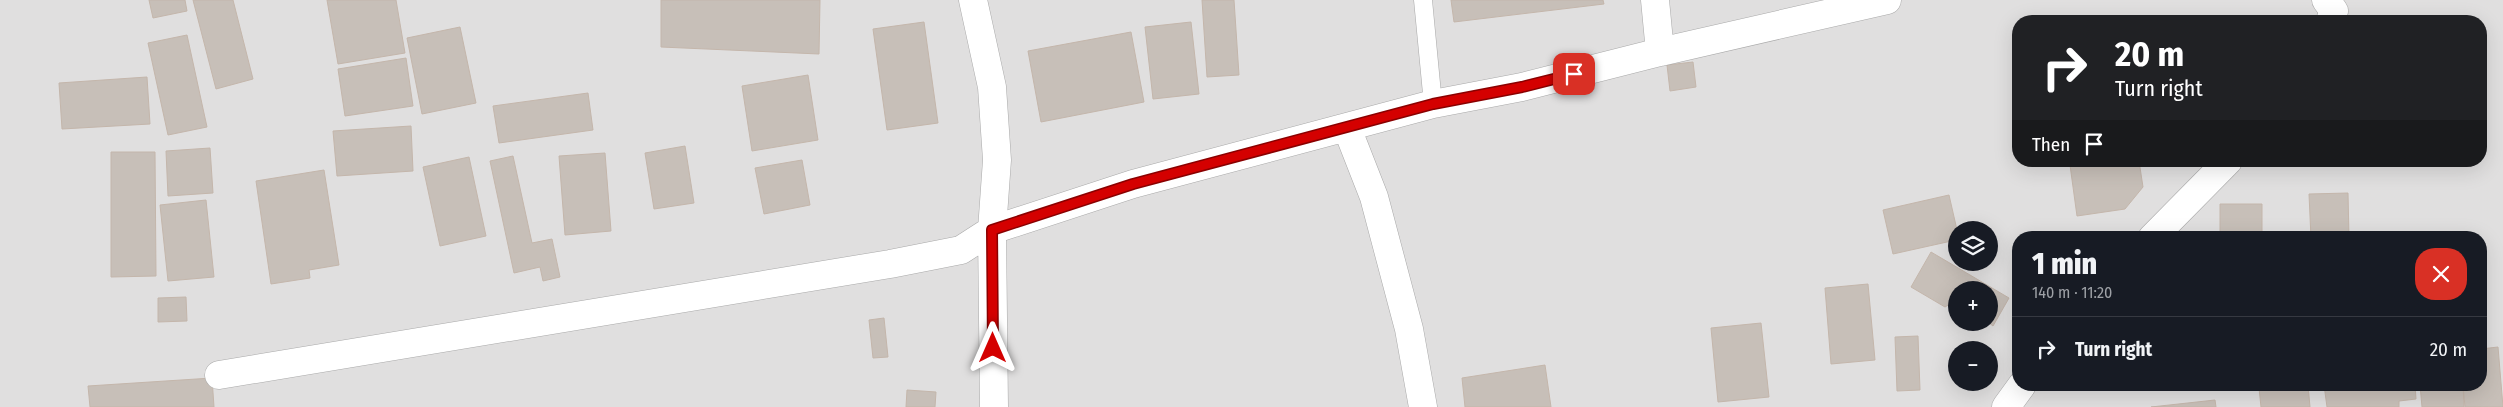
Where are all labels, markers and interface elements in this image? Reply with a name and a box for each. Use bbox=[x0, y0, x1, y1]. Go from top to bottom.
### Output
text: 20 m bbox=[2115, 33, 2184, 75]
icon: right bbox=[2032, 35, 2097, 100]
pin bbox=[1553, 53, 1595, 95]
icon: arrive bbox=[1560, 60, 1588, 88]
text: Turn right bbox=[2115, 75, 2203, 102]
icon: arrive bbox=[2080, 130, 2108, 158]
text: Then bbox=[2032, 133, 2070, 156]
map controls bbox=[1948, 221, 1998, 391]
button: layers bbox=[1948, 221, 1998, 271]
text: 1 min bbox=[2032, 246, 2097, 282]
button: close bbox=[2415, 248, 2467, 300]
button: + bbox=[1948, 281, 1998, 331]
text: 140 m · 11:20 bbox=[2032, 283, 2112, 302]
position arrow bbox=[966, 321, 1018, 373]
icon: right bbox=[2032, 335, 2060, 363]
text: Turn right bbox=[2075, 338, 2152, 361]
text: 20 m bbox=[2430, 338, 2467, 361]
button: − bbox=[1948, 341, 1998, 391]

